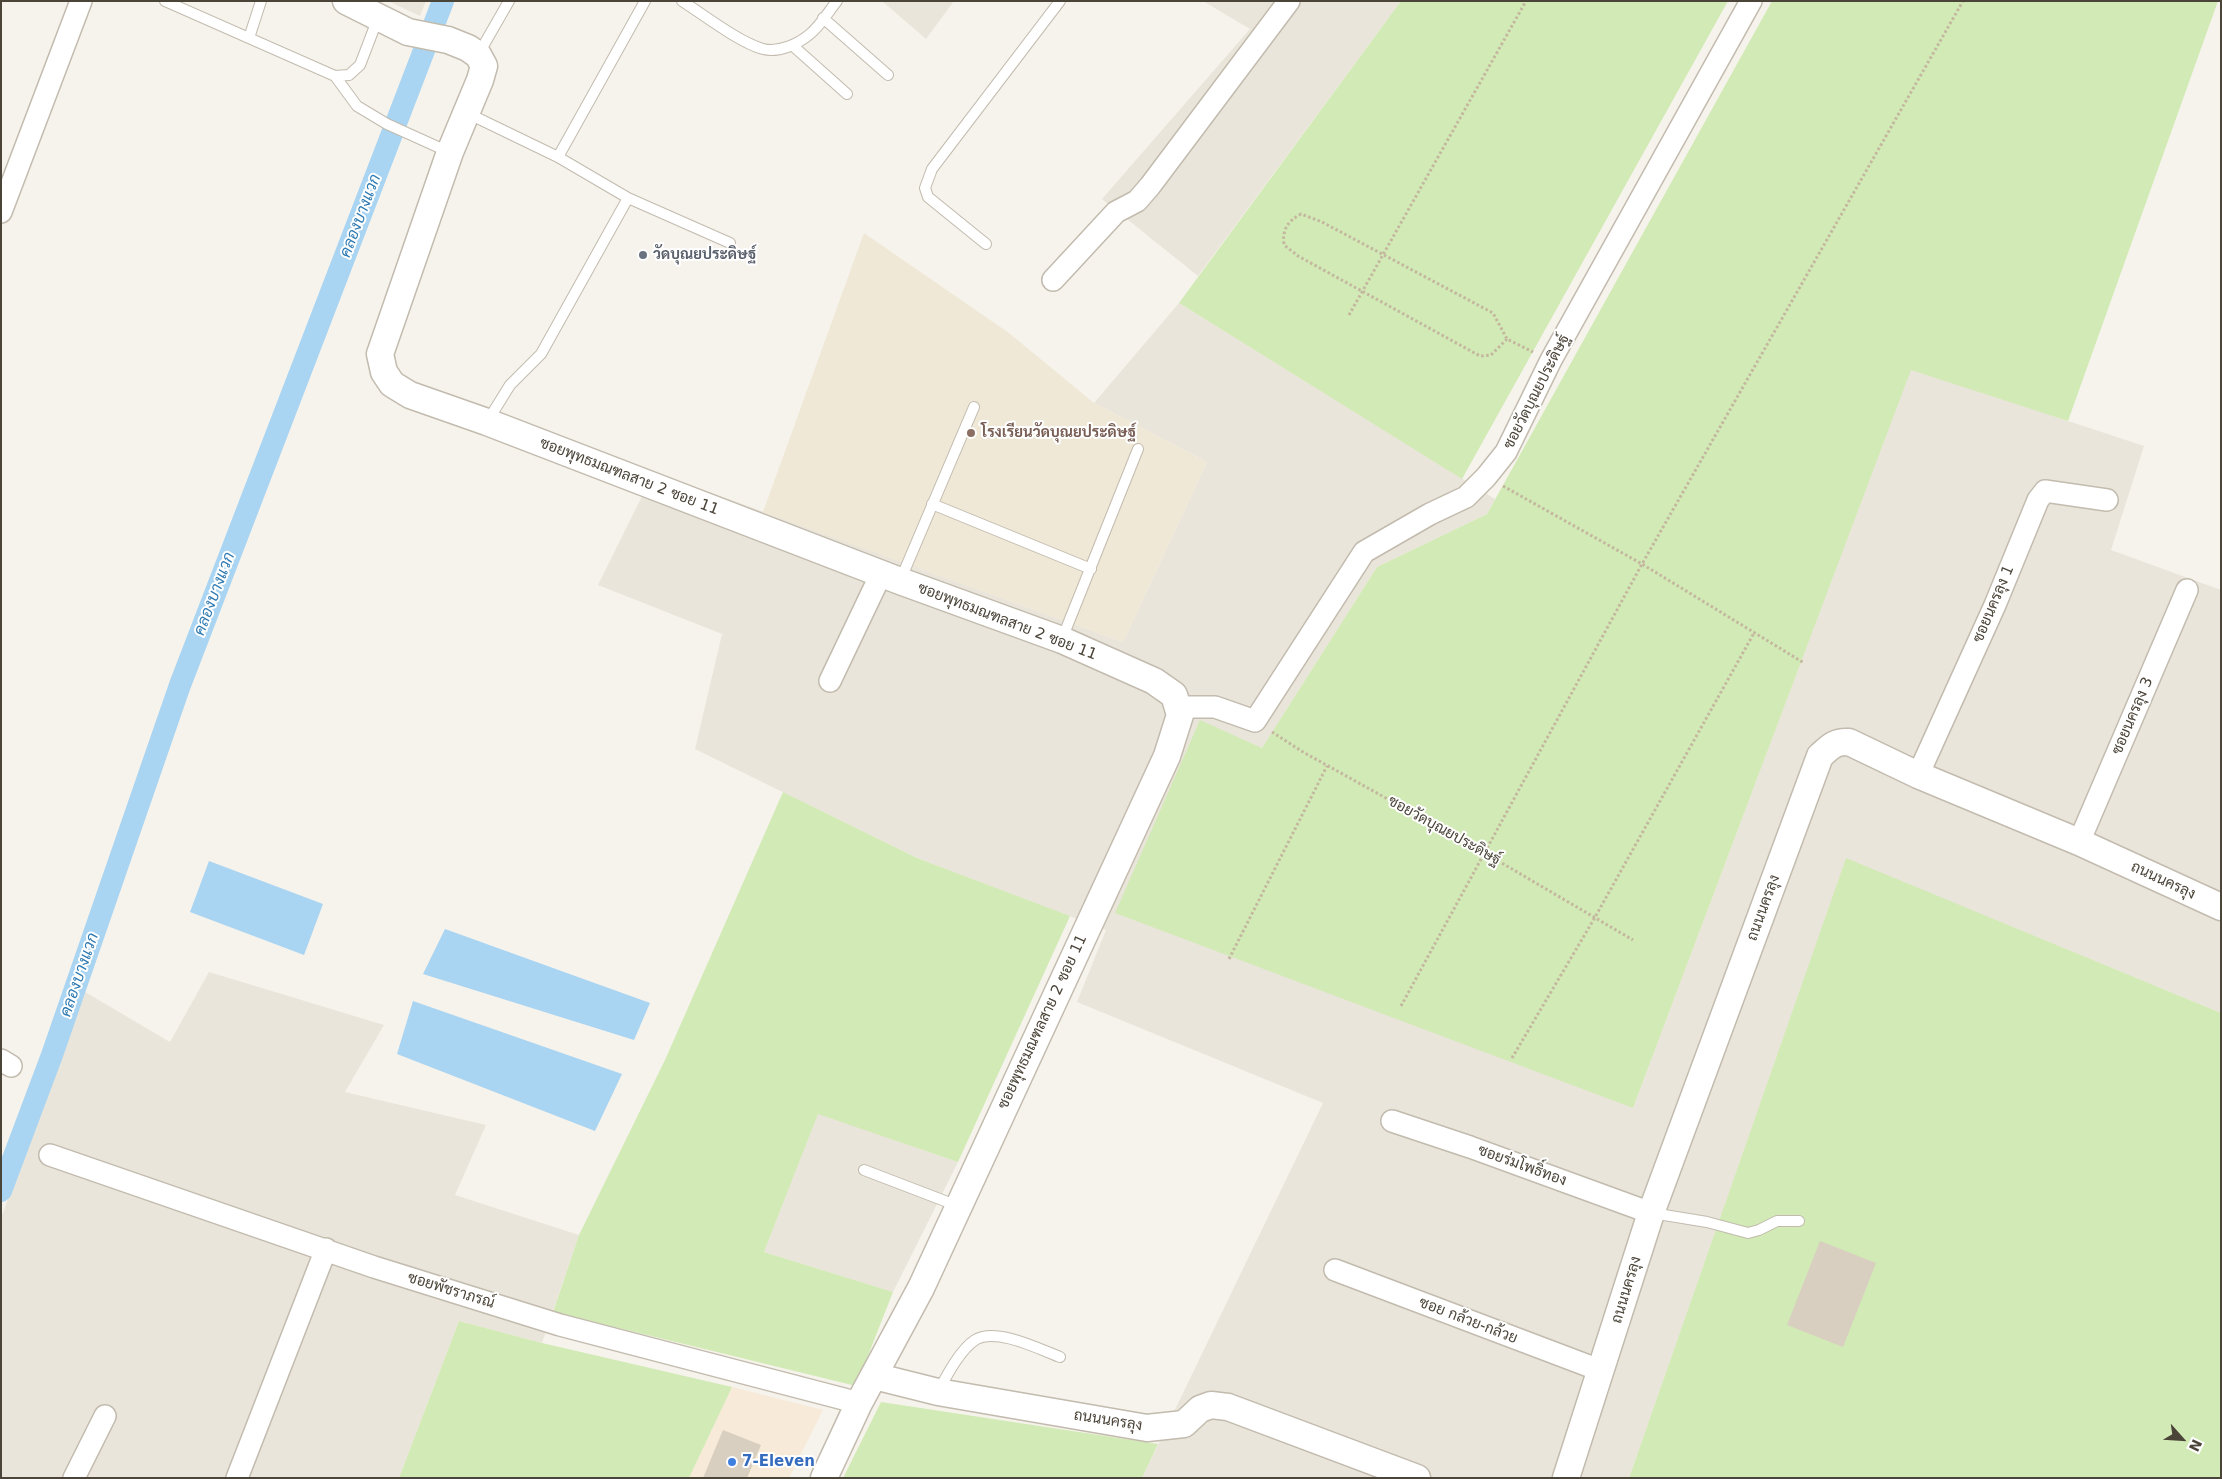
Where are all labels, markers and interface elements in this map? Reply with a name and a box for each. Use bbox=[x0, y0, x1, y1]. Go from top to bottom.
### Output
water label: คลองบางแวก bbox=[336, 172, 386, 260]
place label: วัดบุณยประดิษฐ์ bbox=[653, 246, 756, 264]
marker: วัดบุณยประดิษฐ์ bbox=[637, 249, 649, 261]
street label: ซอยวัดบุณยประดิษฐ์ bbox=[1500, 332, 1574, 452]
place label: โรงเรียนวัดบุณยประดิษฐ์ bbox=[981, 424, 1136, 442]
marker: โรงเรียนวัดบุณยประดิษฐ์ bbox=[965, 427, 977, 439]
street label: ซอยพุทธมณฑลสาย 2 ซอย 11 bbox=[537, 434, 721, 520]
water label: คลองบางแวก bbox=[190, 550, 240, 638]
street label: ซอยนครลุง 1 bbox=[1970, 563, 2018, 645]
street label: ซอยพุทธมณฑลสาย 2 ซอย 11 bbox=[915, 579, 1099, 665]
street label: ซอยนครลุง 3 bbox=[2109, 675, 2157, 757]
street label: ซอยวัดบุณยประดิษฐ์ bbox=[1384, 793, 1504, 869]
street label: ถนนนครลุง bbox=[2128, 858, 2198, 904]
street label: ถนนนครลุง bbox=[1744, 872, 1784, 944]
water label: คลองบางแวก bbox=[57, 930, 103, 1020]
street label: ซอยพุทธมณฑลสาย 2 ซอย 11 bbox=[995, 932, 1091, 1112]
street label: ซอยร่มโพธิ์ทอง bbox=[1475, 1142, 1569, 1190]
street label: ถนนนครลุง bbox=[1608, 1254, 1646, 1326]
street label: ซอยพัชราภรณ์ bbox=[405, 1269, 497, 1313]
street label: ซอย กล้วย-กล้วย bbox=[1416, 1294, 1520, 1348]
street label: ถนนนครลุง bbox=[1072, 1407, 1144, 1435]
north arrow bbox=[2157, 1414, 2207, 1464]
text: N bbox=[2186, 1437, 2205, 1454]
place label: 7-Eleven bbox=[742, 1453, 815, 1471]
marker: 7-Eleven bbox=[726, 1456, 738, 1468]

